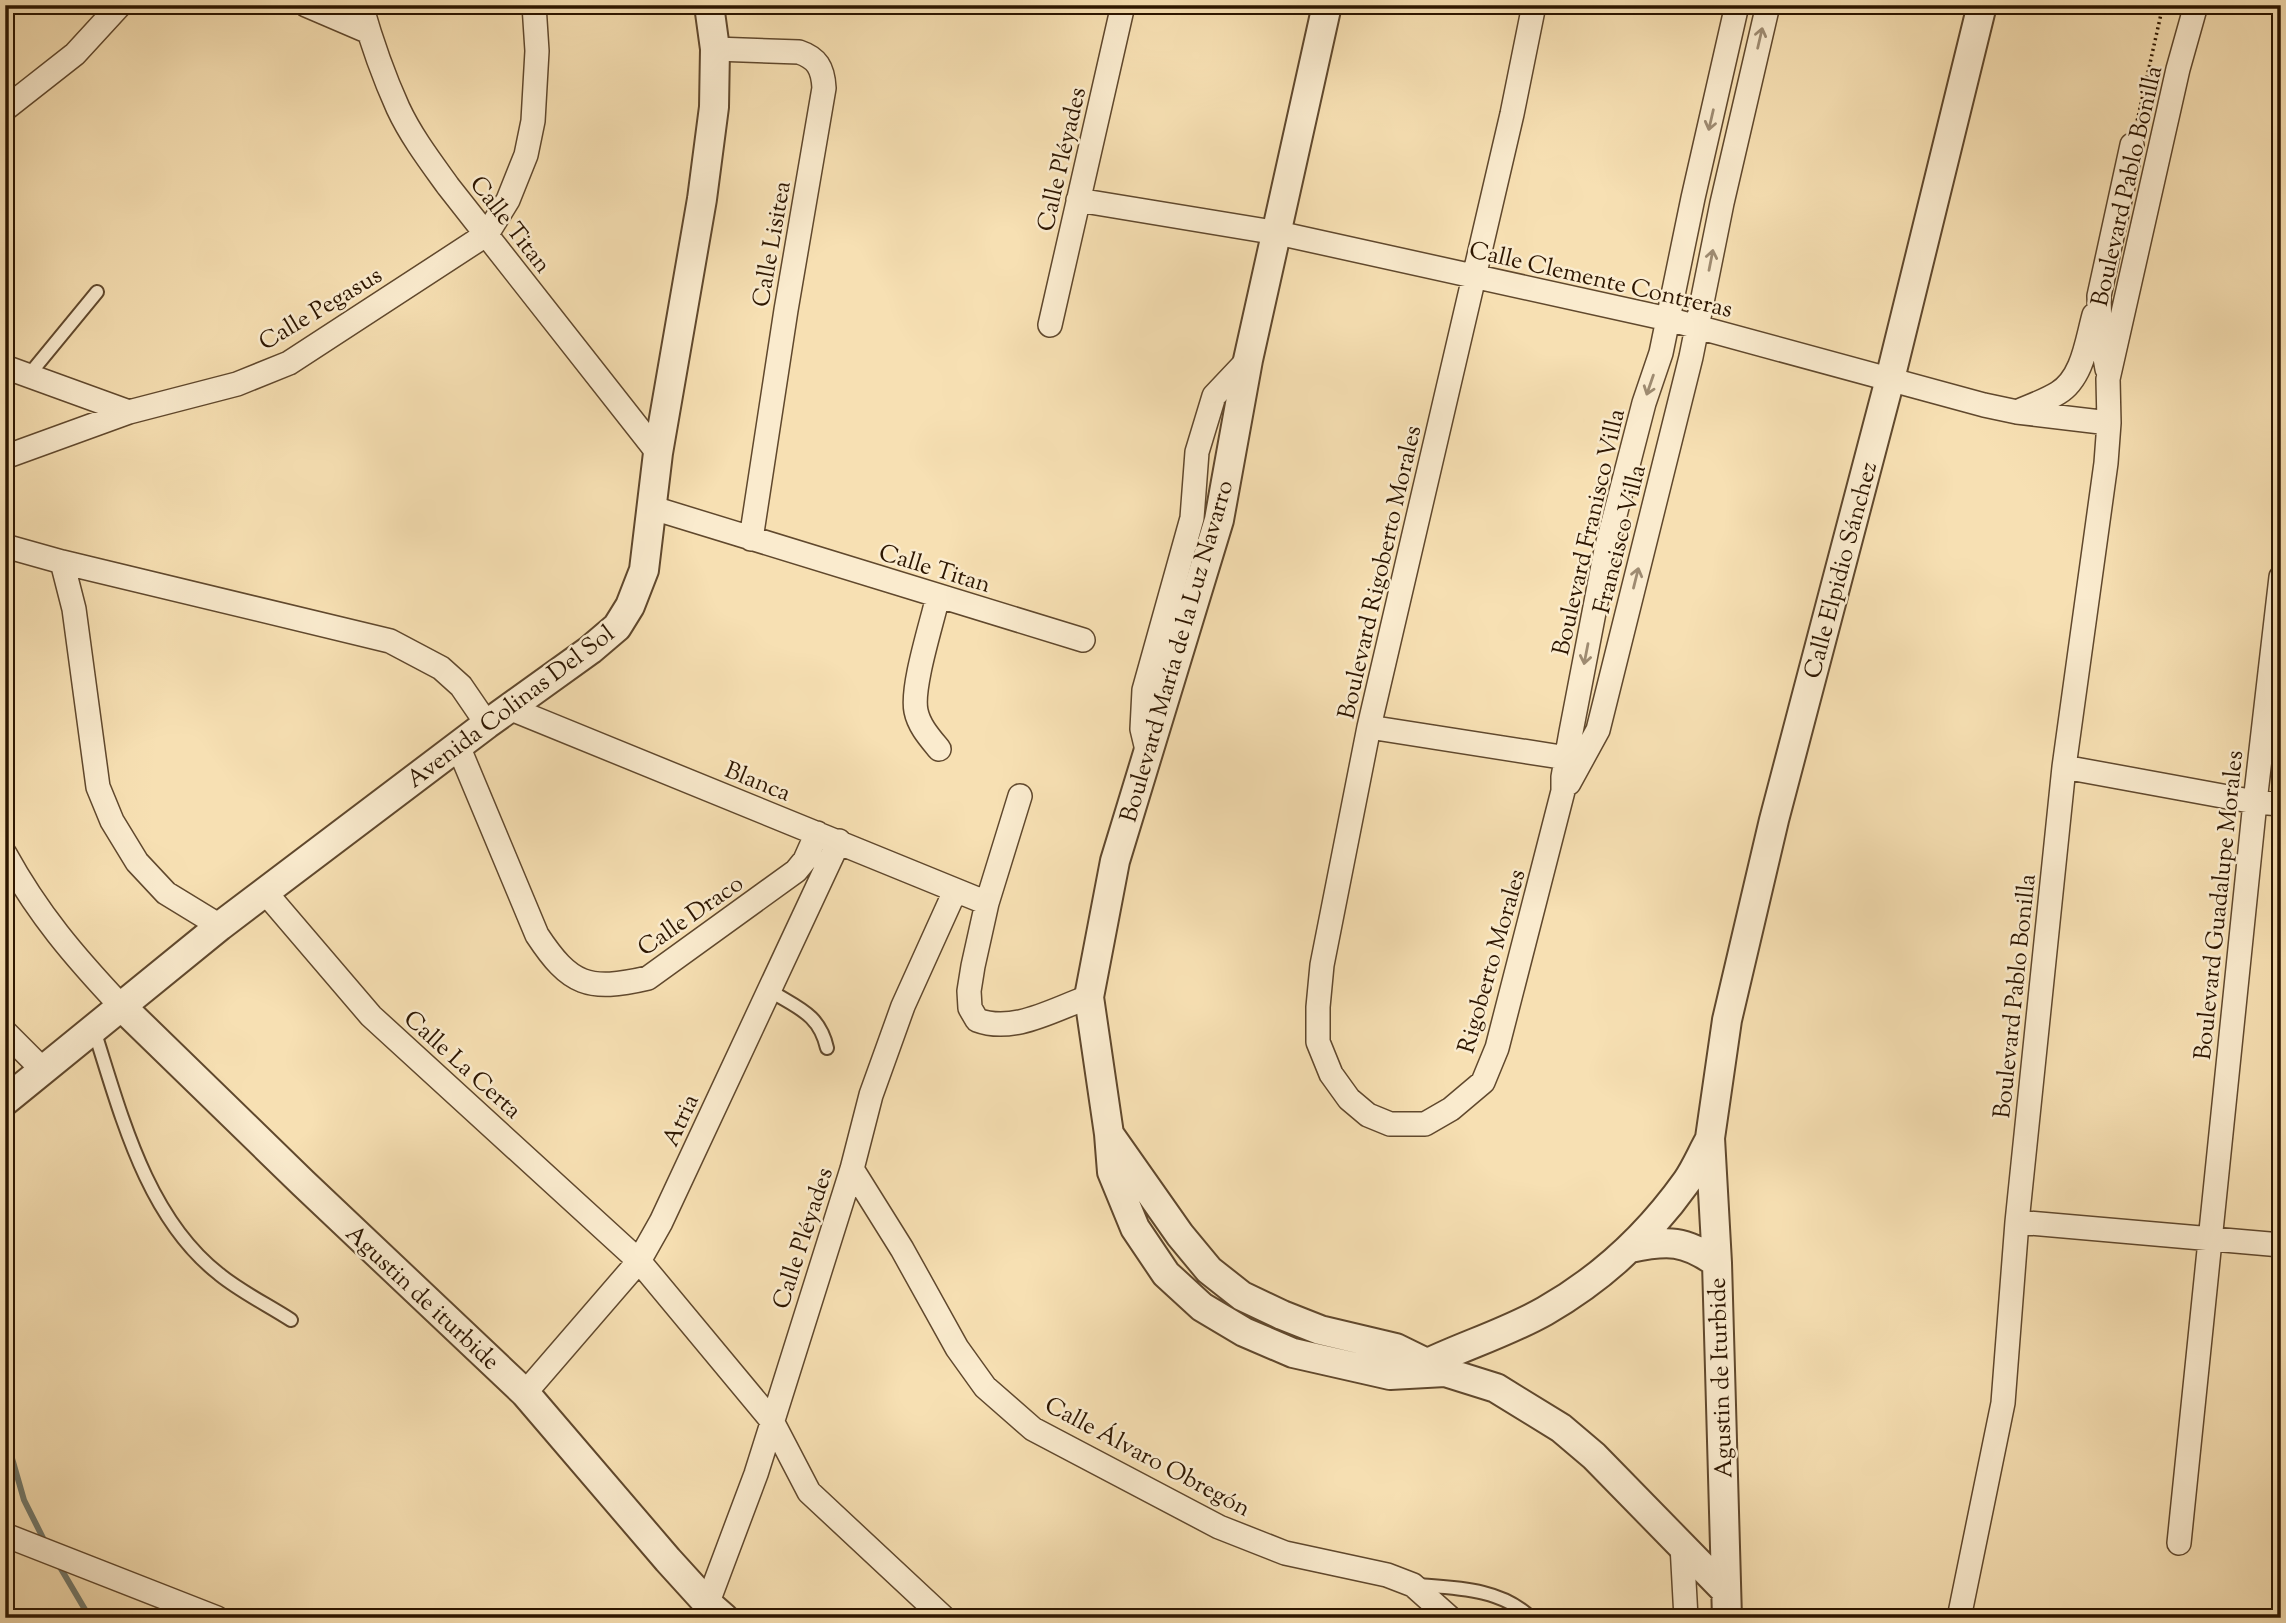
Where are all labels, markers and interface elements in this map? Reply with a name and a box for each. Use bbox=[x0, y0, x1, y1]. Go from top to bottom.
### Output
one-way arrow bbox=[1754, 27, 1767, 50]
street label: Boulevard Pablo Bonilla bbox=[2084, 63, 2172, 310]
street label: Calle Pléyades bbox=[1030, 84, 1096, 235]
one-way arrow bbox=[1703, 108, 1717, 131]
street label: Calle Titan bbox=[461, 169, 558, 281]
street label: Calle Lisitea bbox=[745, 179, 801, 310]
street label: Calle Clemente Contreras bbox=[1465, 234, 1736, 328]
one-way arrow bbox=[1704, 249, 1718, 272]
street label: Calle Pegasus bbox=[253, 259, 389, 360]
one-way arrow bbox=[1643, 374, 1656, 396]
street label: Boulevard Franisco Villa bbox=[1545, 406, 1635, 659]
street label: Boulevard Rigoberto Morales bbox=[1331, 422, 1431, 723]
street label: Calle Elpidio Sánchez bbox=[1797, 458, 1887, 683]
street label: Francisco Villa bbox=[1586, 461, 1656, 618]
street label: Boulevard María de la Luz Navarro bbox=[1113, 477, 1243, 826]
street label: Calle Titan bbox=[874, 537, 995, 603]
one-way arrow bbox=[1630, 567, 1643, 590]
street label: Avenida Colinas Del Sol bbox=[400, 618, 623, 797]
one-way arrow bbox=[1579, 642, 1592, 665]
street label: Boulevard Guadalupe Morales bbox=[2187, 749, 2253, 1062]
street label: Blanca bbox=[719, 754, 795, 811]
street label: Rigoberto Morales bbox=[1450, 865, 1535, 1058]
street label: Calle Draco bbox=[631, 868, 751, 966]
street label: Boulevard Pablo Bonilla bbox=[1986, 872, 2046, 1120]
street label: Calle La Certa bbox=[395, 1003, 528, 1128]
street label: Atria bbox=[655, 1089, 709, 1153]
street label: Calle Pléyades bbox=[765, 1163, 843, 1314]
street label: Agustin de iturbide bbox=[337, 1218, 506, 1379]
street label: Agustin de Iturbide bbox=[1702, 1277, 1742, 1479]
street label: Calle Álvaro Obregón bbox=[1038, 1389, 1256, 1526]

